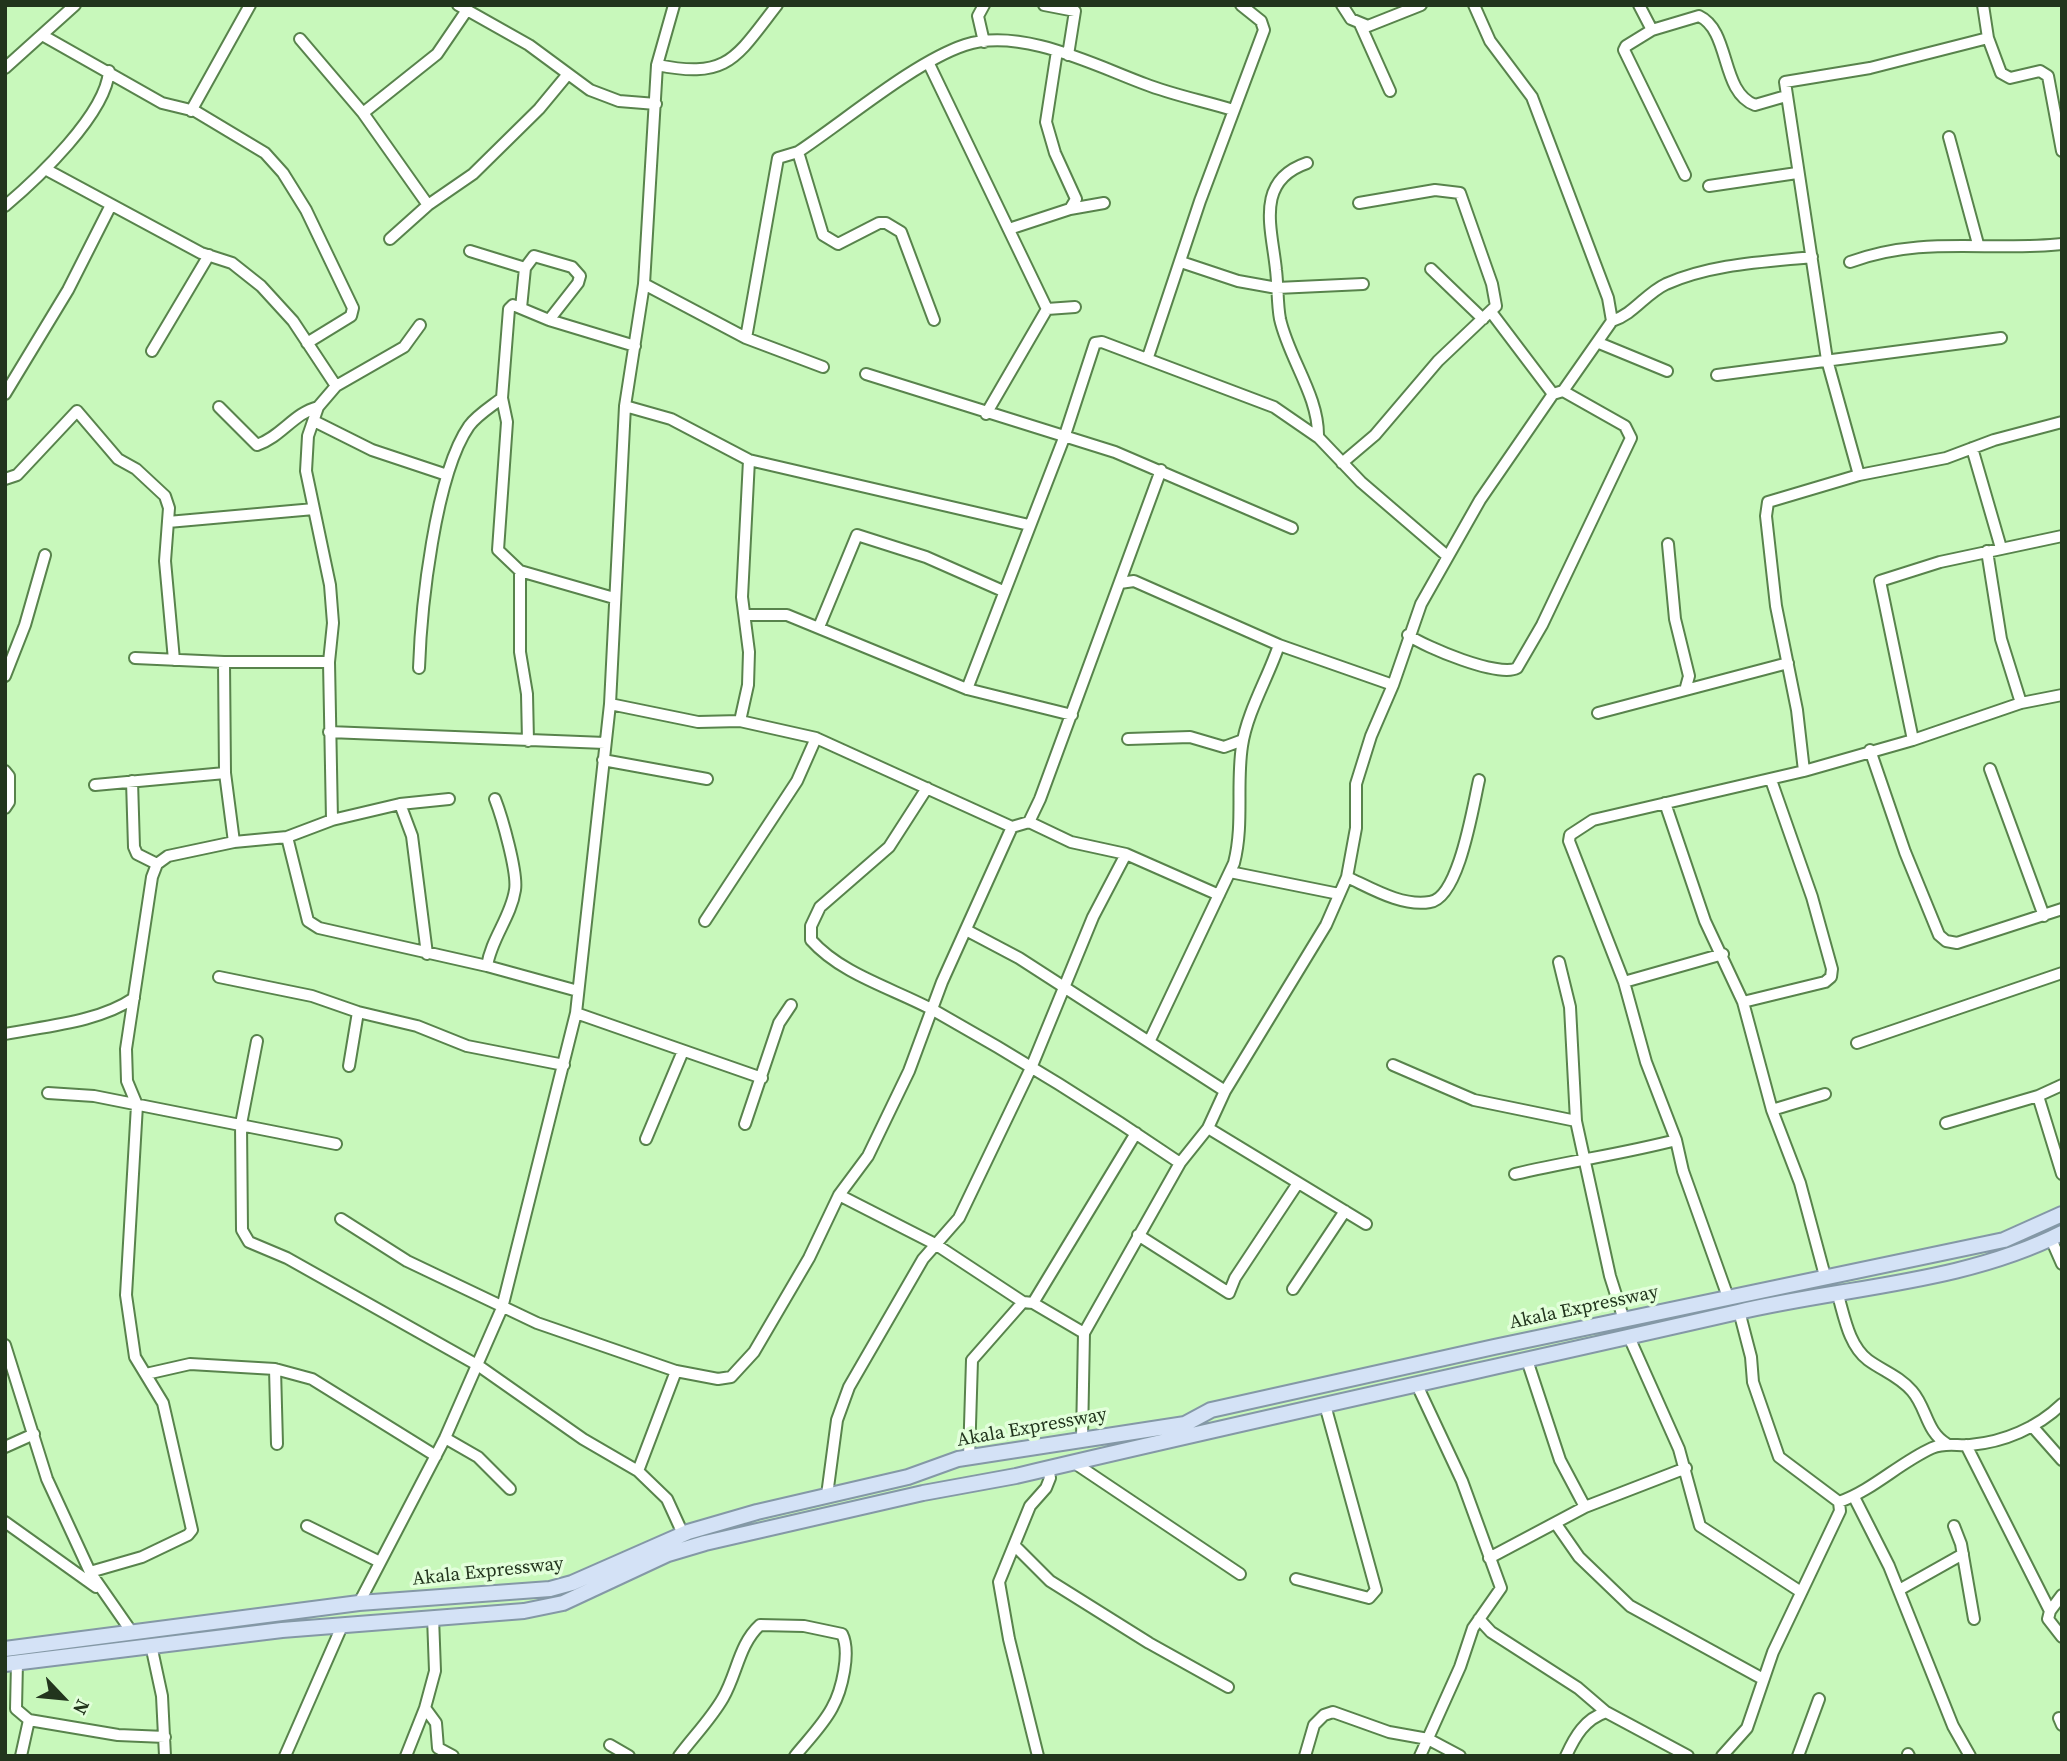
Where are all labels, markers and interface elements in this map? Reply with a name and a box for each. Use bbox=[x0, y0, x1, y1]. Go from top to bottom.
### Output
street label: Akala Expressway bbox=[1507, 1281, 1661, 1335]
street label: Akala Expressway bbox=[955, 1404, 1109, 1452]
street label: Akala Expressway bbox=[411, 1553, 565, 1591]
north arrow bbox=[28, 1663, 98, 1733]
text: N bbox=[67, 1695, 97, 1719]

